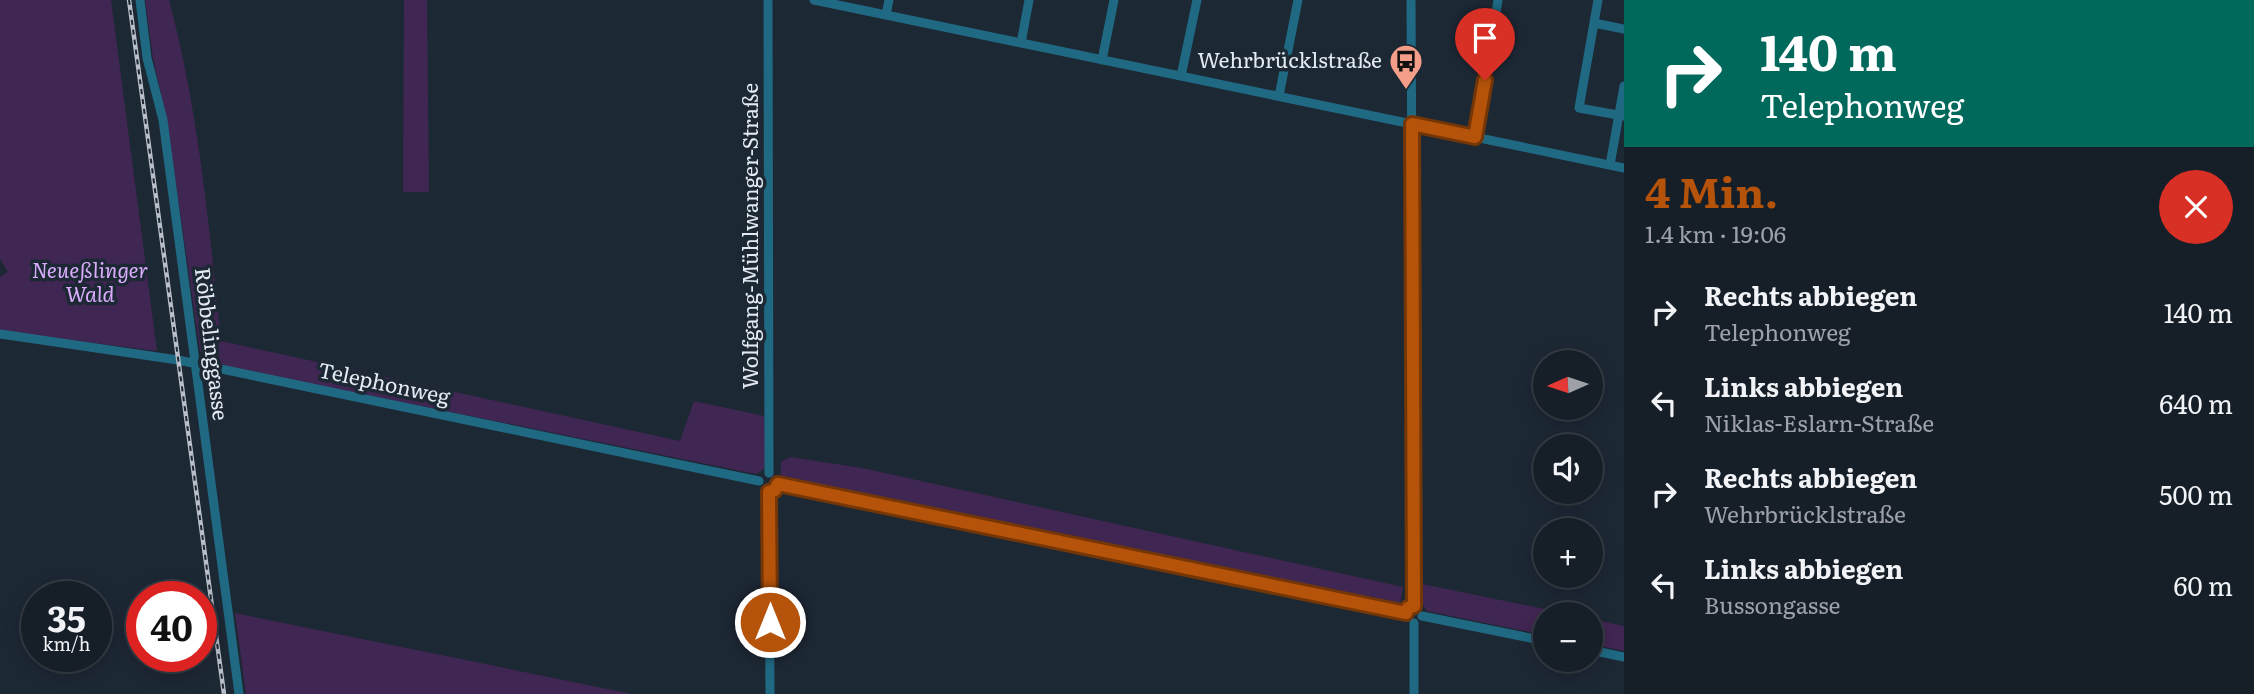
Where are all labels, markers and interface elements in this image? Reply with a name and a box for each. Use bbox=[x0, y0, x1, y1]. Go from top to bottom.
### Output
pin bbox=[1455, 8, 1515, 80]
text: 140 m bbox=[1760, 13, 1897, 86]
icon: arrive bbox=[1466, 19, 1504, 57]
icon: right bbox=[1645, 28, 1736, 119]
bus stop icon: Wehrbrücklstraße bbox=[1387, 42, 1425, 91]
place label: Wehrbrücklstraße bbox=[1198, 43, 1382, 74]
text: Telephonweg bbox=[1760, 80, 1964, 128]
street label: Wolfgang-Mühlwanger-Straße bbox=[733, 83, 764, 389]
text: 4 Min. bbox=[1645, 159, 1778, 221]
button: close bbox=[2159, 170, 2233, 244]
text: 1.4 km · 19:06 bbox=[1645, 216, 1786, 250]
park label: Neueßlinger Wald bbox=[32, 253, 149, 308]
street label: Röbbelinggasse bbox=[189, 265, 238, 422]
text: Rechts abbiegen bbox=[1704, 275, 1917, 314]
text: 140 m bbox=[2164, 292, 2233, 331]
icon: right bbox=[1645, 293, 1683, 331]
text: Telephonweg bbox=[1704, 314, 1851, 348]
north arrow bbox=[1533, 350, 1603, 420]
map controls bbox=[1533, 350, 1603, 672]
street label: Telephonweg bbox=[316, 352, 454, 411]
text: Links abbiegen bbox=[1704, 366, 1903, 405]
text: 640 m bbox=[2159, 383, 2233, 422]
icon: left bbox=[1645, 384, 1683, 422]
text: Niklas-Eslarn-Straße bbox=[1704, 405, 1934, 439]
button: sound bbox=[1533, 434, 1603, 504]
text: Rechts abbiegen bbox=[1704, 457, 1917, 496]
text: 500 m bbox=[2159, 474, 2233, 513]
icon: right bbox=[1645, 475, 1683, 513]
text: Wehrbrücklstraße bbox=[1704, 496, 1906, 530]
button: + bbox=[1533, 518, 1603, 588]
text: Links abbiegen bbox=[1704, 548, 1903, 587]
text: 60 m bbox=[2174, 565, 2233, 604]
icon: left bbox=[1645, 566, 1683, 604]
speed limit sign: 40 bbox=[126, 581, 217, 672]
position arrow bbox=[733, 585, 807, 659]
text: Bussongasse bbox=[1704, 587, 1841, 621]
text: 35 bbox=[47, 591, 86, 643]
button: − bbox=[1533, 602, 1603, 672]
text: km/h bbox=[43, 630, 90, 657]

